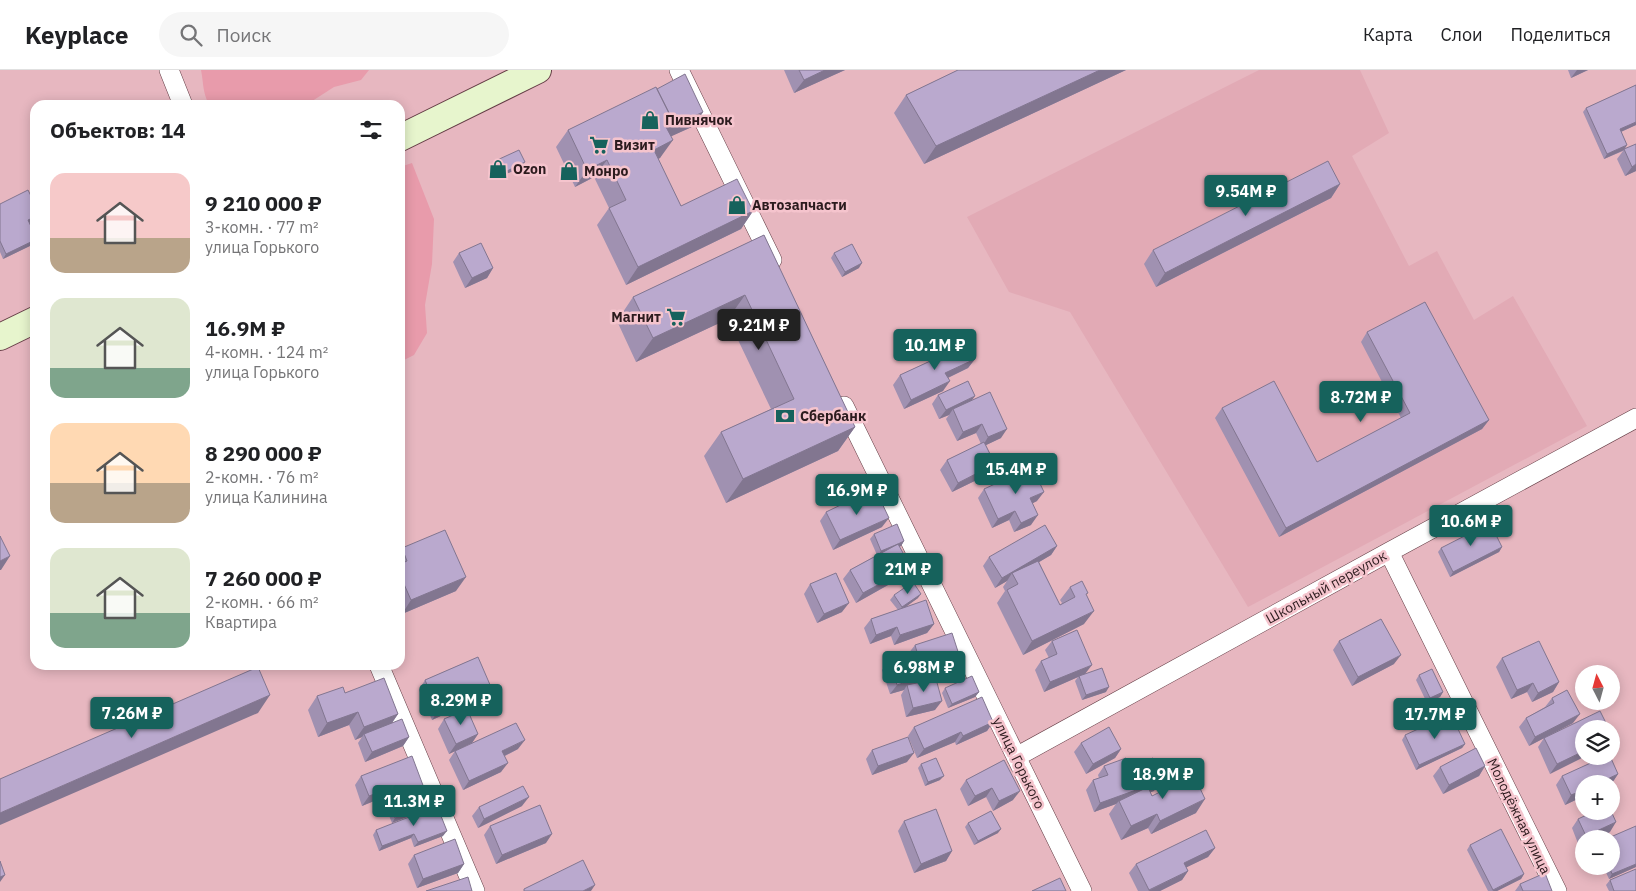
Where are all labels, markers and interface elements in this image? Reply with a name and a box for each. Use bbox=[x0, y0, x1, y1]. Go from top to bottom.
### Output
search box bbox=[159, 12, 509, 57]
text: Keyplace bbox=[25, 19, 129, 51]
icon: search bbox=[177, 21, 205, 49]
text: Поиск bbox=[217, 23, 272, 47]
text: Карта bbox=[1363, 23, 1413, 46]
text: Слои bbox=[1441, 23, 1483, 46]
text: Поделиться bbox=[1511, 23, 1611, 46]
shop icon: Пивнячок bbox=[639, 109, 661, 131]
place label: Пивнячок bbox=[665, 111, 733, 129]
text: Объектов: 14 bbox=[50, 116, 186, 144]
icon: filters bbox=[357, 116, 385, 144]
supermarket icon: Визит bbox=[588, 134, 610, 156]
place label: Визит bbox=[614, 136, 655, 154]
shop icon: Ozon bbox=[487, 158, 509, 180]
place label: Ozon bbox=[513, 160, 546, 178]
shop icon: Монро bbox=[558, 160, 580, 182]
place label: Монро bbox=[584, 162, 628, 180]
pin: 9.54M ₽ bbox=[1200, 174, 1292, 217]
text: 9.54M ₽ bbox=[1215, 181, 1277, 201]
text: 9 210 000 ₽ bbox=[205, 189, 322, 217]
icon: home bbox=[90, 193, 150, 253]
shop icon: Автозапчасти bbox=[726, 194, 748, 216]
place label: Автозапчасти bbox=[752, 196, 847, 214]
text: 3-комн. · 77 m² bbox=[205, 217, 319, 237]
text: улица Горького bbox=[205, 237, 319, 257]
supermarket icon: Магнит bbox=[665, 306, 687, 328]
place label: Магнит bbox=[611, 308, 661, 326]
pin: 9.21M ₽ bbox=[713, 308, 805, 351]
text: 16.9M ₽ bbox=[205, 314, 285, 342]
text: 9.21M ₽ bbox=[728, 315, 790, 335]
icon: home bbox=[90, 318, 150, 378]
pin: 10.1M ₽ bbox=[889, 328, 981, 371]
text: 10.1M ₽ bbox=[904, 335, 966, 355]
text: 4-комн. · 124 m² bbox=[205, 342, 328, 362]
text: улица Горького bbox=[205, 362, 319, 382]
pin: 8.72M ₽ bbox=[1315, 380, 1407, 423]
text: 8.72M ₽ bbox=[1330, 387, 1392, 407]
bank icon: Сбербанк bbox=[774, 405, 796, 427]
place label: Сбербанк bbox=[800, 407, 866, 425]
text: 8 290 000 ₽ bbox=[205, 439, 322, 467]
icon: home bbox=[90, 443, 150, 503]
pin: 15.4M ₽ bbox=[970, 452, 1062, 495]
text: 15.4M ₽ bbox=[985, 459, 1047, 479]
text: 2-комн. · 76 m² bbox=[205, 467, 319, 487]
pin: 16.9M ₽ bbox=[811, 474, 903, 516]
text: 16.9M ₽ bbox=[826, 480, 888, 500]
text: улица Калинина bbox=[205, 487, 328, 507]
pin: 10.6M ₽ bbox=[1425, 504, 1517, 547]
text: 10.6M ₽ bbox=[1440, 511, 1502, 531]
street label: Школьный переулок bbox=[1262, 546, 1390, 628]
pin: 21M ₽ bbox=[873, 552, 943, 595]
text: 21M ₽ bbox=[885, 559, 931, 579]
text: 7 260 000 ₽ bbox=[205, 564, 322, 592]
icon: home bbox=[90, 568, 150, 628]
text: 2-комн. · 66 m² bbox=[205, 592, 319, 612]
text: Квартира bbox=[205, 612, 277, 632]
pin: 6.98M ₽ bbox=[878, 650, 970, 693]
text: 6.98M ₽ bbox=[893, 657, 955, 677]
north arrow bbox=[1575, 665, 1620, 710]
map controls bbox=[1575, 665, 1620, 875]
pin: 8.29M ₽ bbox=[415, 684, 507, 726]
text: 8.29M ₽ bbox=[430, 690, 492, 710]
pin: 7.26M ₽ bbox=[86, 696, 178, 739]
pin: 17.7M ₽ bbox=[1389, 698, 1481, 740]
text: 7.26M ₽ bbox=[101, 703, 163, 723]
text: 17.7M ₽ bbox=[1404, 704, 1466, 724]
street label: улица Горького bbox=[989, 714, 1049, 812]
button: layers bbox=[1575, 720, 1620, 765]
street label: Молодёжная улица bbox=[1483, 755, 1555, 877]
pin: 18.9M ₽ bbox=[1117, 758, 1209, 800]
text: 18.9M ₽ bbox=[1132, 764, 1194, 784]
button: + bbox=[1575, 775, 1620, 820]
pin: 11.3M ₽ bbox=[368, 784, 460, 827]
text: 11.3M ₽ bbox=[383, 791, 445, 811]
button: − bbox=[1575, 830, 1620, 875]

